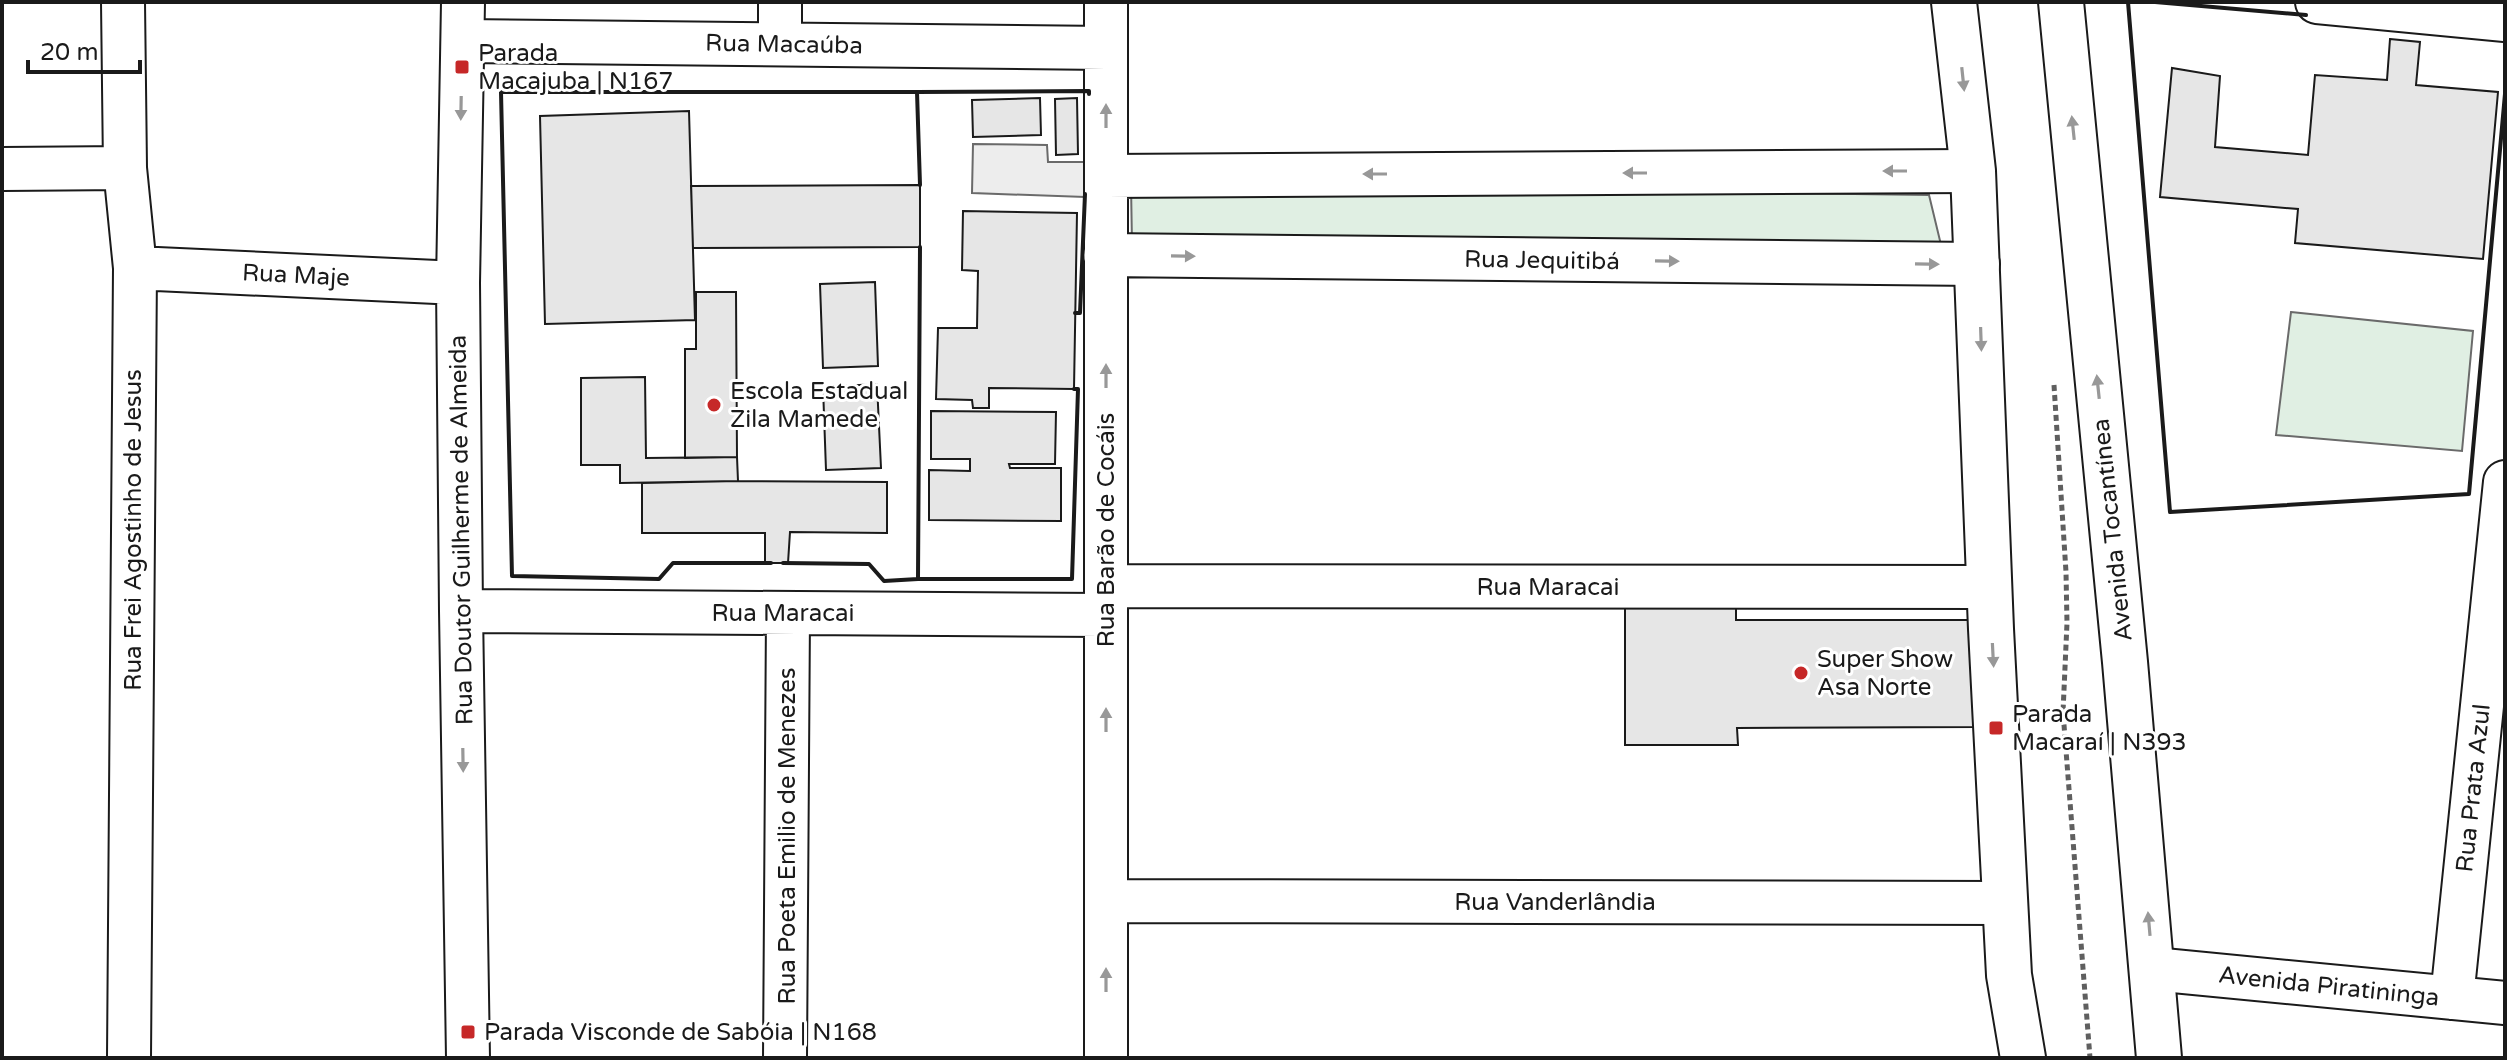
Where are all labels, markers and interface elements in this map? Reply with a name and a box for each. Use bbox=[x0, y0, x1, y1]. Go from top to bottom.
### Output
scale bar bbox=[28, 24, 140, 74]
street label: Rua Macaúba bbox=[705, 29, 863, 60]
text: 20 m bbox=[40, 38, 98, 67]
place label: Parada Macajuba | N167 bbox=[478, 39, 673, 96]
marker: Parada Macajuba | N167 bbox=[453, 58, 471, 76]
one-way arrow bbox=[1957, 67, 1970, 92]
one-way arrow bbox=[455, 96, 468, 121]
one-way arrow bbox=[1100, 103, 1112, 128]
one-way arrow bbox=[2067, 115, 2080, 140]
one-way arrow bbox=[1882, 165, 1907, 177]
one-way arrow bbox=[1622, 167, 1647, 179]
one-way arrow bbox=[1362, 168, 1387, 180]
street label: Rua Jequitibá bbox=[1464, 245, 1620, 276]
one-way arrow bbox=[1171, 250, 1196, 262]
one-way arrow bbox=[1655, 255, 1680, 267]
street label: Rua Maje bbox=[241, 258, 351, 293]
one-way arrow bbox=[1915, 258, 1940, 270]
one-way arrow bbox=[1974, 327, 1987, 352]
street label: Rua Doutor Guilherme de Almeida bbox=[444, 335, 479, 725]
one-way arrow bbox=[1100, 363, 1112, 388]
street label: Rua Frei Agostinho de Jesus bbox=[119, 369, 148, 691]
one-way arrow bbox=[2092, 374, 2105, 399]
place label: Escola Estadual Zila Mamede bbox=[730, 377, 908, 434]
marker: Escola Estadual Zila Mamede bbox=[705, 396, 723, 414]
street label: Rua Barão de Cocáis bbox=[1092, 413, 1121, 647]
street label: Avenida Tocantínea bbox=[2086, 417, 2139, 643]
street label: Rua Maracai bbox=[1476, 573, 1620, 602]
street label: Rua Maracai bbox=[711, 599, 855, 628]
one-way arrow bbox=[1986, 643, 1999, 668]
place label: Super Show Asa Norte bbox=[1817, 645, 1953, 702]
marker: Super Show Asa Norte bbox=[1792, 664, 1810, 682]
street label: Rua Poeta Emilio de Menezes bbox=[773, 668, 802, 1004]
place label: Parada Macaraí | N393 bbox=[2012, 700, 2187, 757]
street label: Rua Prata Azul bbox=[2450, 702, 2497, 874]
one-way arrow bbox=[1100, 707, 1112, 732]
marker: Parada Macaraí | N393 bbox=[1987, 719, 2005, 737]
one-way arrow bbox=[457, 748, 470, 773]
street label: Rua Vanderlândia bbox=[1454, 888, 1656, 917]
one-way arrow bbox=[2142, 911, 2155, 936]
street label: Avenida Piratininga bbox=[2217, 960, 2441, 1013]
one-way arrow bbox=[1100, 967, 1112, 992]
place label: Parada Visconde de Sabóia | N168 bbox=[484, 1018, 877, 1047]
marker: Parada Visconde de Sabóia | N168 bbox=[459, 1023, 477, 1041]

